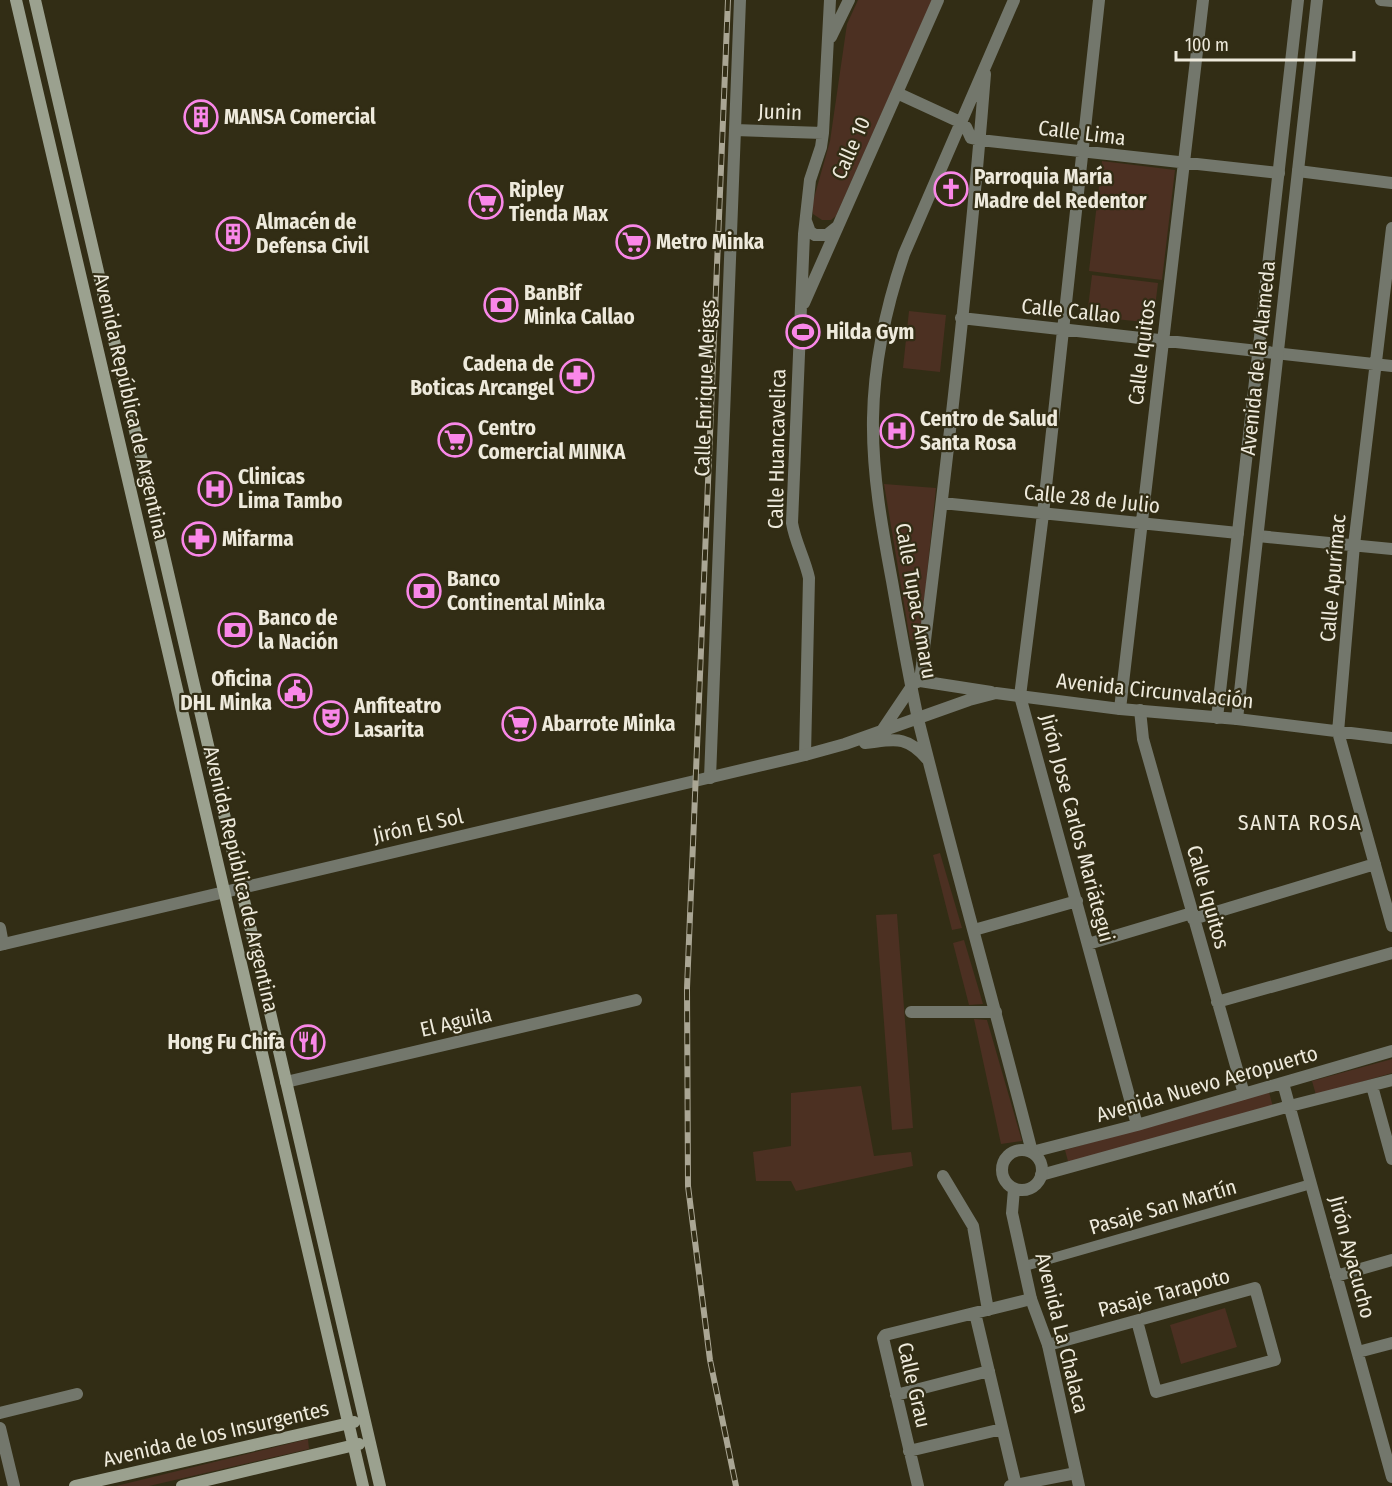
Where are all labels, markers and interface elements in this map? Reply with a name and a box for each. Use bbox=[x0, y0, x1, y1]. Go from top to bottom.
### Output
scale bar bbox=[1176, 24, 1354, 62]
text: 100 m bbox=[1185, 34, 1229, 56]
street label: Junin bbox=[757, 98, 803, 126]
building icon: MANSA Comercial bbox=[183, 99, 219, 135]
place label: MANSA Comercial bbox=[224, 104, 376, 130]
street label: Calle 10 bbox=[826, 113, 876, 183]
street label: Calle Lima bbox=[1037, 115, 1127, 151]
place label: Parroquia María Madre del Redentor bbox=[974, 164, 1147, 214]
church icon: Parroquia María Madre del Redentor bbox=[933, 171, 969, 207]
place label: Ripley Tienda Max bbox=[509, 177, 609, 227]
supermarket icon: Ripley Tienda Max bbox=[468, 184, 504, 220]
place label: Almacén de Defensa Civil bbox=[255, 209, 369, 259]
building icon: Almacén de Defensa Civil bbox=[215, 216, 251, 252]
supermarket icon: Metro Minka bbox=[615, 224, 651, 260]
place label: Metro Minka bbox=[656, 229, 764, 255]
street label: Avenida de la Alameda bbox=[1235, 259, 1281, 457]
street label: Avenida República de Argentina bbox=[88, 270, 174, 542]
place label: BanBif Minka Callao bbox=[524, 280, 635, 330]
bank icon: BanBif Minka Callao bbox=[483, 287, 519, 323]
street label: Calle Callao bbox=[1020, 293, 1122, 329]
street label: Calle Iquitos bbox=[1123, 298, 1161, 406]
street label: Calle Enrique Meiggs bbox=[689, 299, 721, 477]
sports icon: Hilda Gym bbox=[785, 314, 821, 350]
place label: Hilda Gym bbox=[826, 319, 914, 345]
place label: Cadena de Boticas Arcangel bbox=[410, 351, 554, 401]
pharmacy icon: Cadena de Boticas Arcangel bbox=[559, 358, 595, 394]
street label: Calle Huancavelica bbox=[763, 369, 791, 529]
place label: Centro de Salud Santa Rosa bbox=[920, 406, 1058, 456]
hospital icon: Centro de Salud Santa Rosa bbox=[879, 413, 915, 449]
place label: Centro Comercial MINKA bbox=[478, 415, 626, 465]
supermarket icon: Centro Comercial MINKA bbox=[437, 422, 473, 458]
place label: Clinicas Lima Tambo bbox=[238, 464, 342, 514]
hospital icon: Clinicas Lima Tambo bbox=[197, 471, 233, 507]
street label: Calle 28 de Julio bbox=[1023, 479, 1161, 519]
street label: Calle Apurímac bbox=[1314, 513, 1352, 643]
pharmacy icon: Mifarma bbox=[181, 521, 217, 557]
street label: Calle Tupac Amaru bbox=[890, 521, 942, 681]
place label: Mifarma bbox=[222, 526, 294, 552]
place label: Banco Continental Minka bbox=[447, 566, 605, 616]
bank icon: Banco Continental Minka bbox=[406, 573, 442, 609]
place label: Banco de la Nación bbox=[258, 605, 338, 655]
bank icon: Banco de la Nación bbox=[217, 612, 253, 648]
place label: Oficina DHL Minka bbox=[180, 666, 272, 716]
street label: Avenida Circunvalación bbox=[1055, 668, 1255, 714]
public building icon: Oficina DHL Minka bbox=[277, 673, 313, 709]
place label: Anfiteatro Lasarita bbox=[353, 693, 442, 743]
theatre icon: Anfiteatro Lasarita bbox=[313, 700, 349, 736]
supermarket icon: Abarrote Minka bbox=[501, 706, 537, 742]
place label: Abarrote Minka bbox=[541, 711, 675, 737]
street label: Jirón Jose Carlos Mariátegui bbox=[1034, 711, 1120, 945]
street label: Avenida República de Argentina bbox=[198, 743, 284, 1015]
street label: Jirón El Sol bbox=[370, 803, 466, 849]
district label: SANTA ROSA bbox=[1238, 809, 1362, 836]
street label: Calle Iquitos bbox=[1181, 842, 1235, 952]
street label: El Aguila bbox=[418, 1001, 494, 1043]
restaurant icon: Hong Fu Chifa bbox=[290, 1024, 326, 1060]
place label: Hong Fu Chifa bbox=[167, 1029, 285, 1055]
street label: Avenida Nuevo Aeropuerto bbox=[1093, 1040, 1321, 1128]
street label: Pasaje San Martín bbox=[1086, 1174, 1240, 1240]
street label: Jirón Ayacucho bbox=[1323, 1193, 1381, 1321]
street label: Avenida La Chalaca bbox=[1030, 1250, 1094, 1416]
street label: Pasaje Tarapoto bbox=[1095, 1263, 1233, 1323]
street label: Calle Grau bbox=[892, 1340, 936, 1430]
street label: Avenida de los Insurgentes bbox=[101, 1395, 331, 1473]

